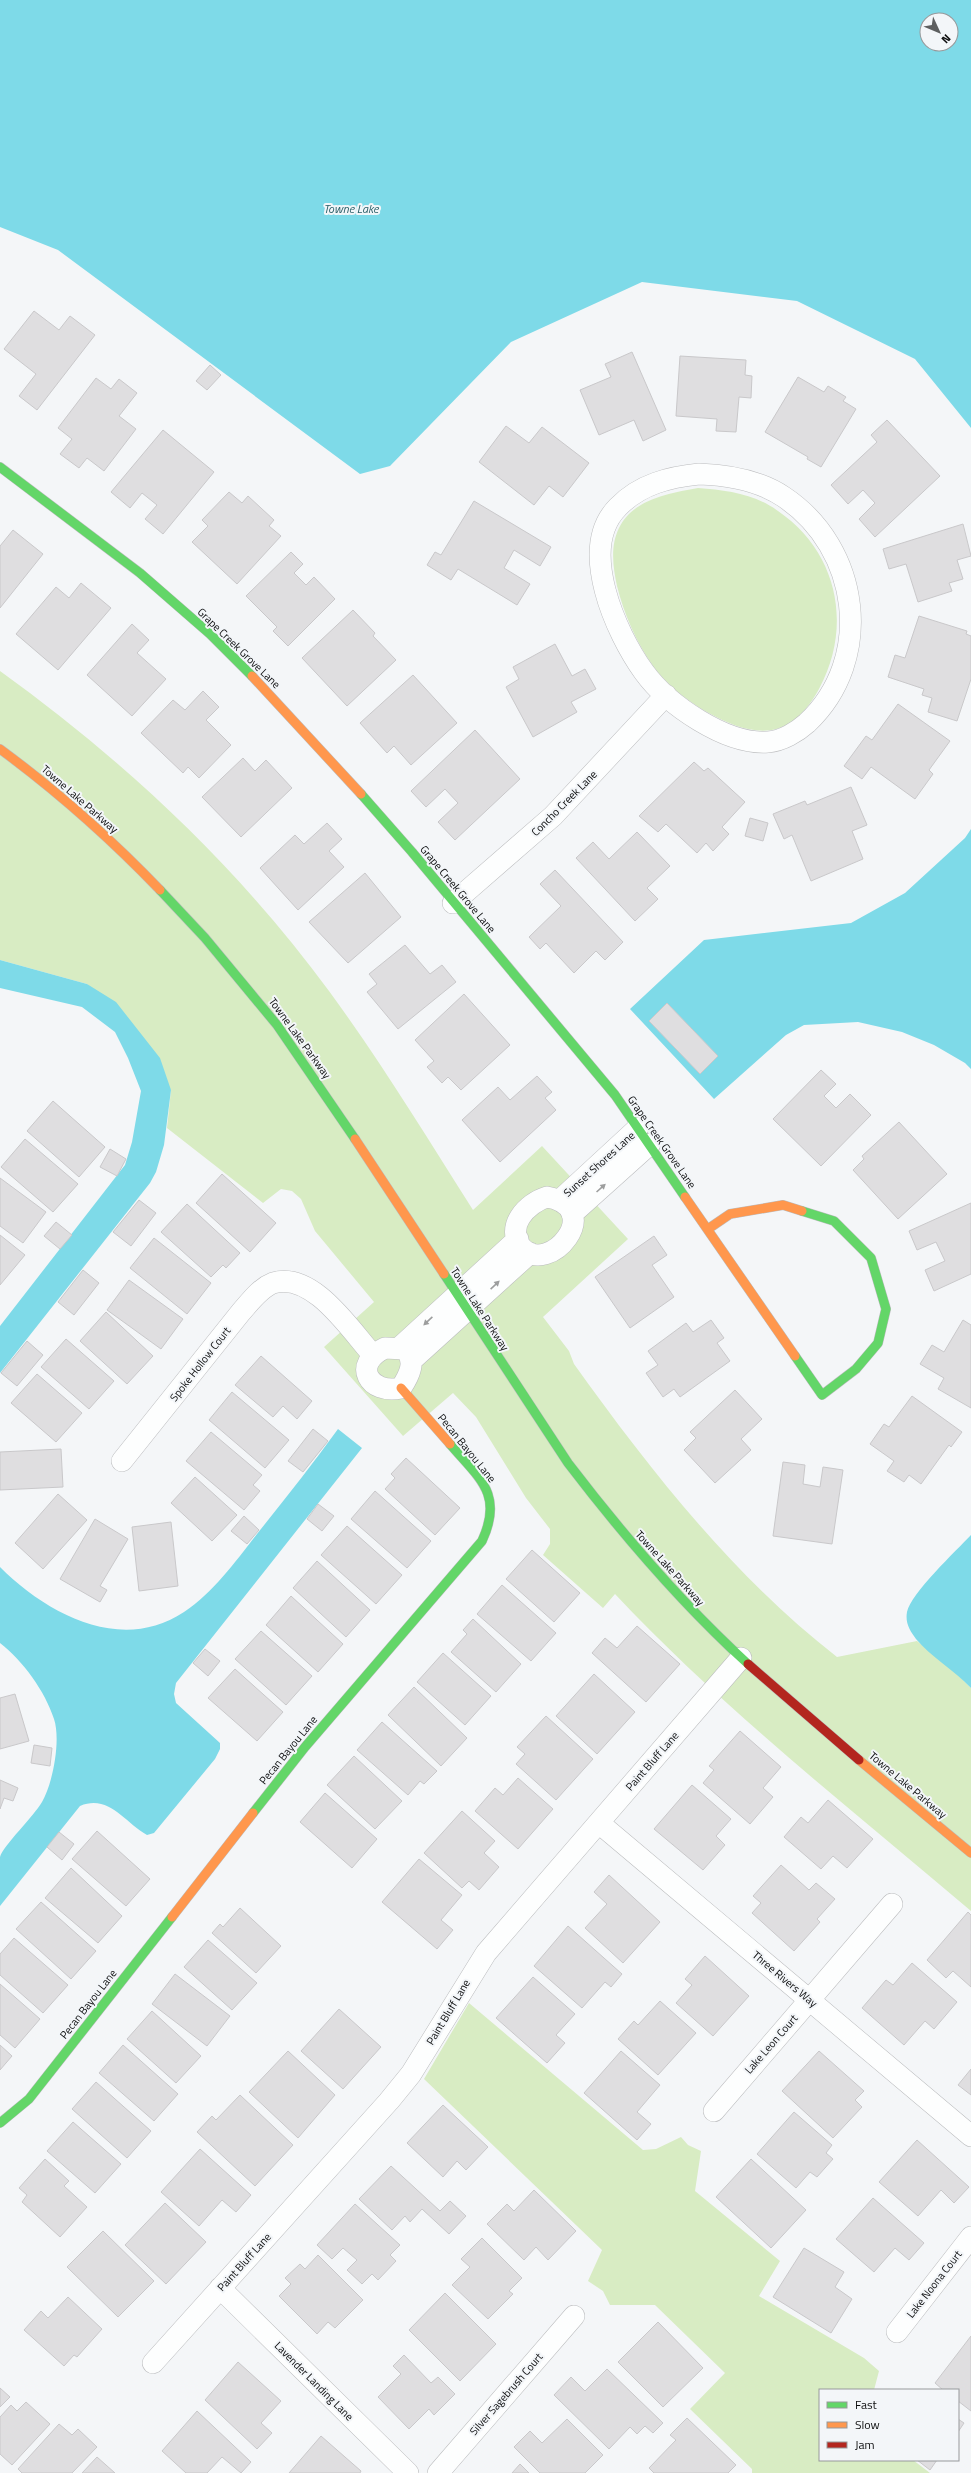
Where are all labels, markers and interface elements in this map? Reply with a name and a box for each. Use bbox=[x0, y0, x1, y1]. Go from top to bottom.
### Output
north arrow bbox=[919, 12, 959, 52]
text: N bbox=[938, 31, 955, 47]
water label: Towne Lake bbox=[323, 199, 380, 218]
street label: Grape Creek Grove Lane bbox=[194, 604, 284, 692]
street label: Towne Lake Parkway bbox=[38, 761, 122, 837]
street label: Concho Creek Lane bbox=[528, 766, 601, 839]
street label: Grape Creek Grove Lane bbox=[417, 842, 500, 937]
street label: Towne Lake Parkway bbox=[265, 994, 335, 1082]
street label: Grape Creek Grove Lane bbox=[624, 1092, 700, 1192]
street label: Sunset Shores Lane bbox=[560, 1127, 639, 1201]
one-way arrow bbox=[596, 1183, 606, 1193]
street label: Towne Lake Parkway bbox=[447, 1264, 513, 1355]
one-way arrow bbox=[490, 1280, 500, 1290]
one-way arrow bbox=[422, 1317, 433, 1326]
street label: Spoke Hollow Court bbox=[166, 1323, 234, 1405]
street label: Pecan Bayou Lane bbox=[434, 1410, 500, 1486]
street label: Towne Lake Parkway bbox=[632, 1527, 709, 1610]
street label: Pecan Bayou Lane bbox=[255, 1712, 321, 1788]
street label: Paint Bluff Lane bbox=[622, 1728, 682, 1794]
street label: Towne Lake Parkway bbox=[866, 1748, 951, 1823]
street label: Three Rivers Way bbox=[749, 1947, 822, 2011]
street label: Pecan Bayou Lane bbox=[56, 1965, 121, 2042]
street label: Paint Bluff Lane bbox=[422, 1976, 474, 2048]
street label: Lake Leon Court bbox=[741, 2011, 801, 2077]
street label: Paint Bluff Lane bbox=[213, 2229, 275, 2295]
street label: Lake Noona Court bbox=[902, 2247, 966, 2321]
street label: Lavender Landing Lane bbox=[271, 2338, 357, 2424]
street label: Silver Sagebrush Court bbox=[466, 2349, 546, 2439]
legend bbox=[819, 2389, 959, 2461]
text: Fast bbox=[855, 2395, 878, 2414]
text: Slow bbox=[855, 2415, 880, 2434]
text: Jam bbox=[855, 2435, 875, 2454]

